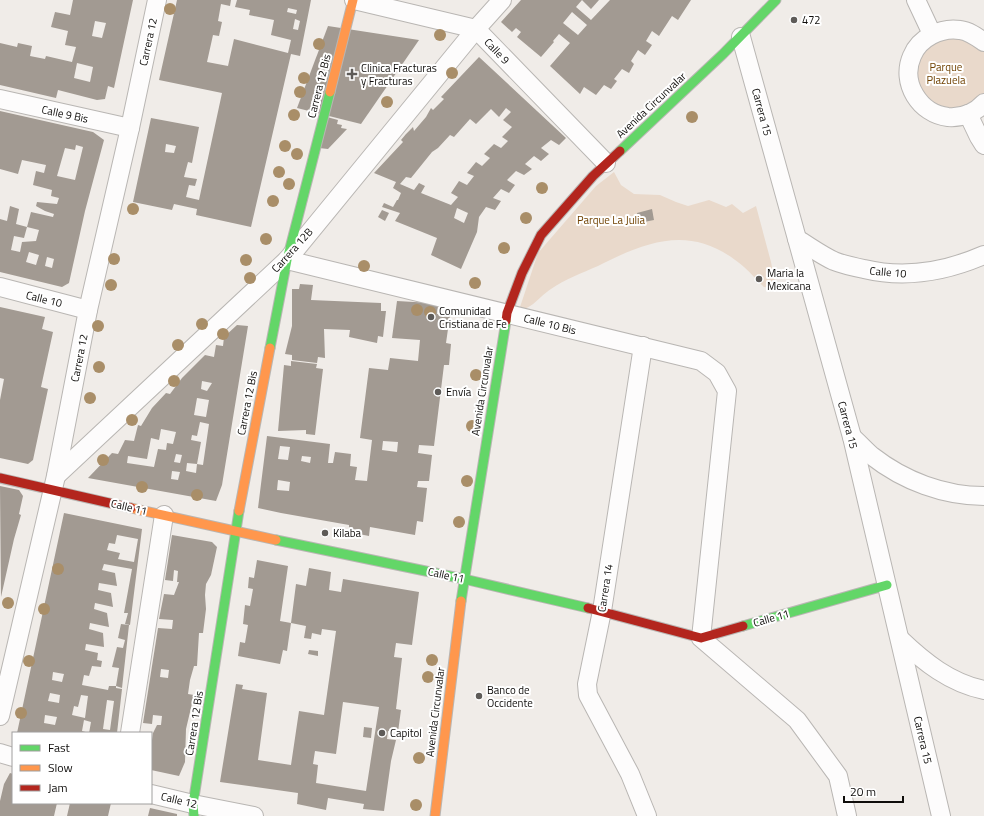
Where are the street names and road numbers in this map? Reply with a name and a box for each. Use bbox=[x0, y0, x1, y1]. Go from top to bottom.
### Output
street label: Carrera 12 bbox=[135, 17, 161, 67]
street label: Calle 9 bbox=[481, 34, 513, 68]
street label: Carrera 12 Bis bbox=[303, 52, 335, 120]
street label: Avenida Circunvalar bbox=[613, 68, 690, 142]
street label: Carrera 15 bbox=[748, 86, 776, 138]
street label: Calle 9 Bis bbox=[40, 101, 90, 127]
street label: Carrera 12B bbox=[268, 224, 317, 276]
street label: Calle 10 bbox=[869, 262, 907, 282]
street label: Calle 10 bbox=[24, 287, 64, 311]
street label: Calle 10 Bis bbox=[522, 310, 578, 338]
street label: Carrera 12 bbox=[67, 333, 91, 383]
street label: Avenida Circunvalar bbox=[467, 345, 497, 437]
street label: Carrera 12 Bis bbox=[233, 369, 261, 437]
street label: Carrera 15 bbox=[834, 399, 862, 451]
street label: Calle 11 bbox=[109, 495, 149, 519]
street label: Calle 11 bbox=[426, 563, 466, 587]
street label: Carrera 14 bbox=[593, 563, 617, 613]
street label: Calle 11 bbox=[751, 605, 791, 631]
street label: Avenida Circunvalar bbox=[422, 666, 448, 758]
street label: Carrera 12 Bis bbox=[181, 689, 207, 757]
street label: Carrera 15 bbox=[910, 715, 936, 765]
street label: Calle 12 bbox=[159, 788, 199, 812]

